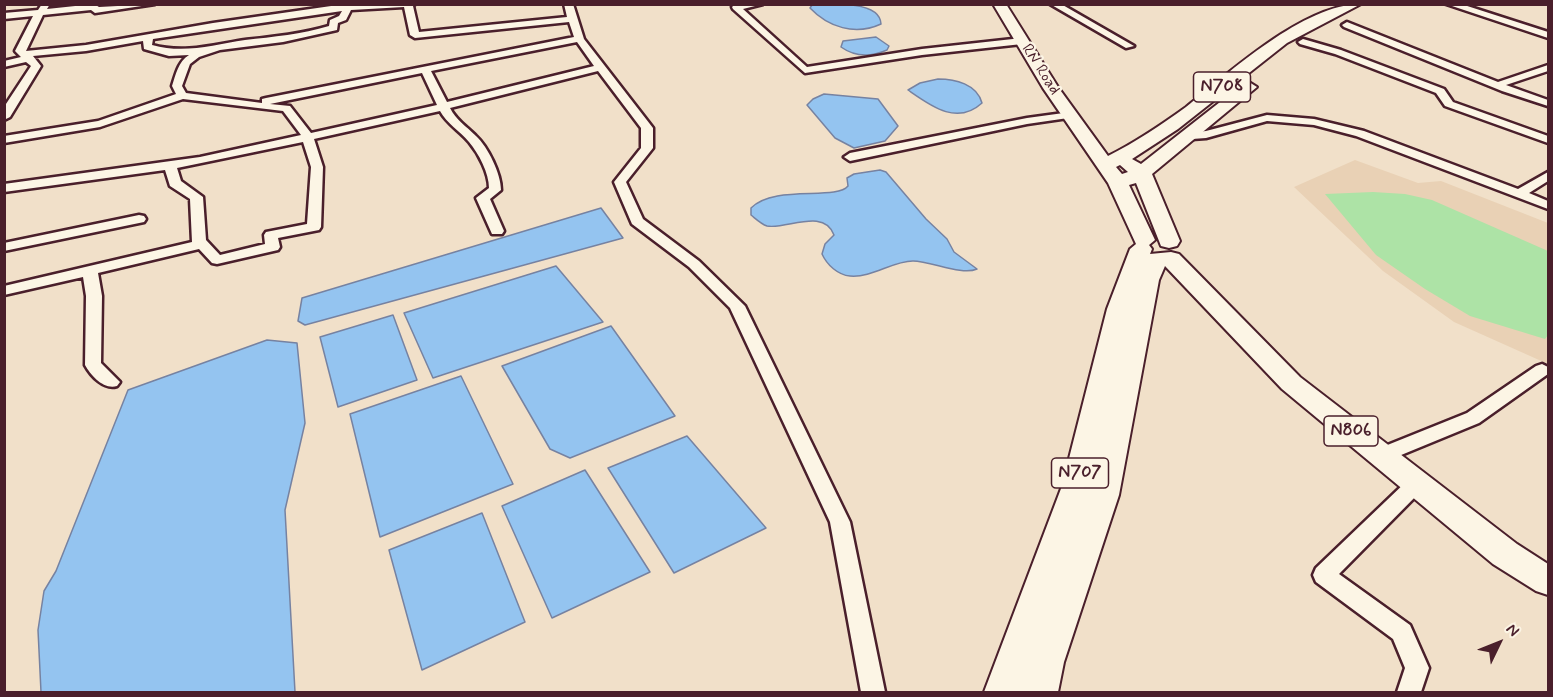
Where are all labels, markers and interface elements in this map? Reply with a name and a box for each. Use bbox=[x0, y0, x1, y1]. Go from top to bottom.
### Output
street label: RN Road bbox=[1017, 41, 1063, 99]
road number: N708 bbox=[1194, 72, 1250, 102]
road number: N806 bbox=[1324, 416, 1378, 446]
road number: N707 bbox=[1052, 458, 1108, 488]
north arrow bbox=[1469, 613, 1529, 673]
text: N bbox=[1501, 619, 1524, 641]

